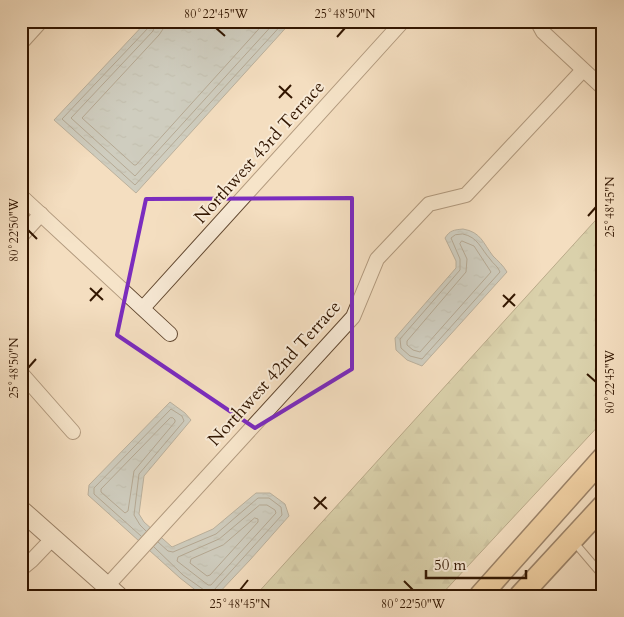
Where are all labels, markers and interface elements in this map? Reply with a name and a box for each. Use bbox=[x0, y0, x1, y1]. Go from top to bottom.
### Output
text: 80°22'45"W bbox=[184, 6, 249, 22]
text: 25°48'50"N bbox=[315, 6, 376, 22]
street label: Northwest 43rd Terrace bbox=[188, 75, 330, 229]
text: 25°48'45"N bbox=[602, 176, 618, 237]
text: 80°22'50"W bbox=[6, 197, 22, 262]
street label: Northwest 42nd Terrace bbox=[202, 295, 347, 452]
text: 25°48'50"N bbox=[6, 337, 22, 398]
text: 80°22'45"W bbox=[602, 349, 618, 414]
scale bar bbox=[426, 547, 526, 579]
text: 50 m bbox=[434, 555, 466, 575]
text: 25°48'45"N bbox=[210, 596, 271, 612]
text: 80°22'50"W bbox=[381, 596, 446, 612]

